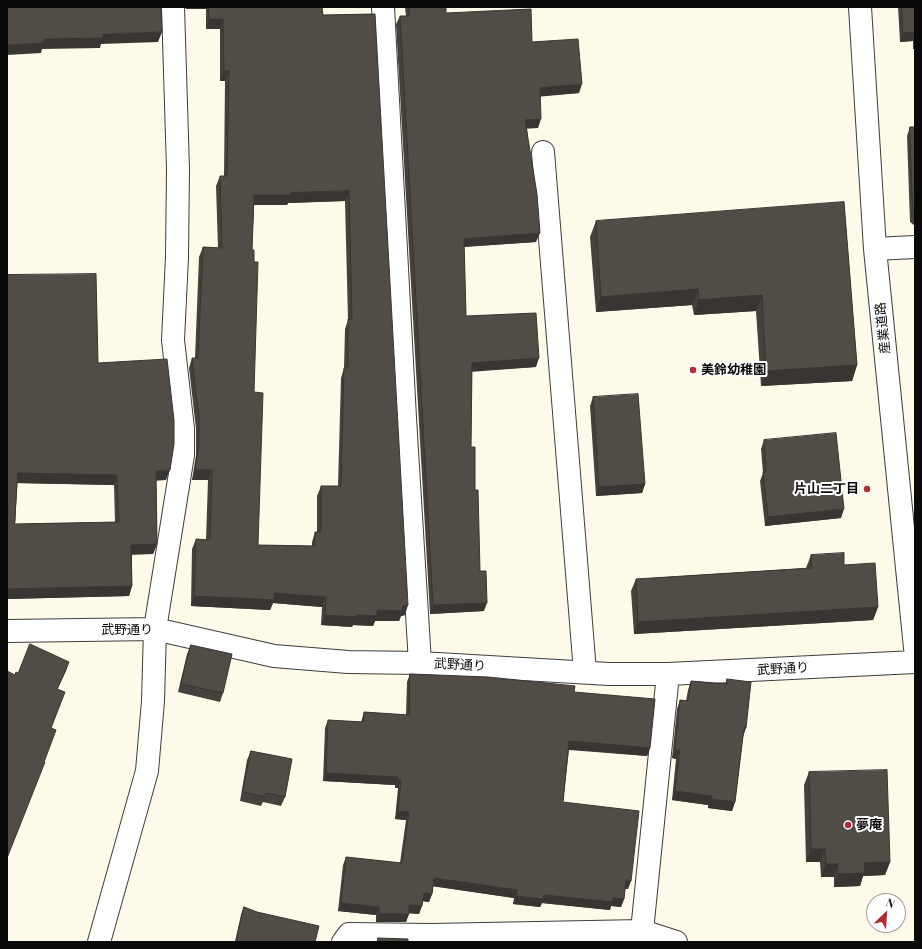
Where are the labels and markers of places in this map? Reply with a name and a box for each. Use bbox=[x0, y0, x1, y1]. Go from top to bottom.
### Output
place label: 美鈴幼稚園 bbox=[701, 362, 766, 378]
marker: 美鈴幼稚園 bbox=[688, 365, 698, 375]
place label: 片山二丁目 bbox=[794, 481, 859, 497]
marker: 片山二丁目 bbox=[862, 484, 872, 494]
place label: 夢庵 bbox=[856, 817, 882, 833]
marker: 夢庵 bbox=[843, 820, 853, 830]

